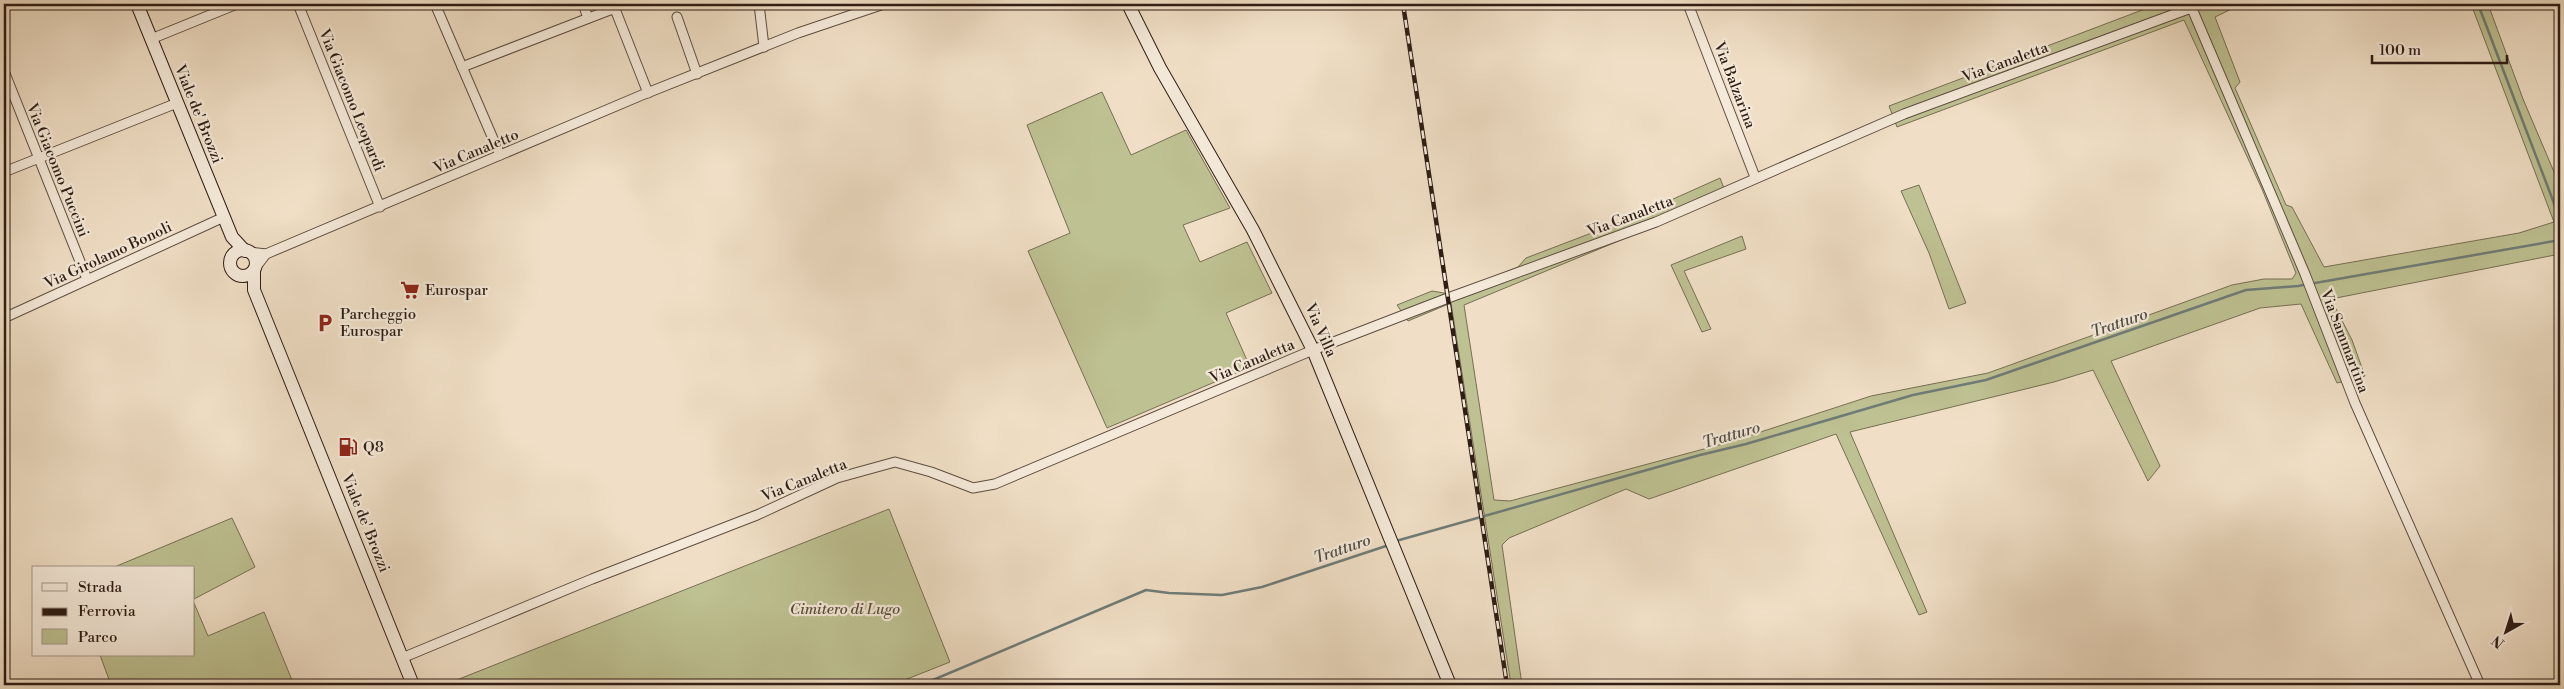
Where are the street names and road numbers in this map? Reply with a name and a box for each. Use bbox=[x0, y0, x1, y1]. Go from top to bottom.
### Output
street label: Via Giacomo Leopardi bbox=[314, 25, 389, 174]
street label: Via Balzarina bbox=[1709, 38, 1760, 131]
street label: Via Canaletta bbox=[1959, 38, 2051, 87]
street label: Viale de' Brozzi bbox=[170, 61, 227, 166]
street label: Via Giacomo Puccini bbox=[22, 100, 93, 240]
street label: Via Canaletto bbox=[430, 125, 522, 178]
street label: Via Canaletta bbox=[1584, 191, 1676, 242]
street label: Via Girolamo Bonoli bbox=[40, 218, 175, 294]
street label: Via Sammartina bbox=[2316, 286, 2373, 396]
street label: Via Villa bbox=[1300, 299, 1341, 360]
street label: Via Canaletta bbox=[1206, 335, 1298, 388]
street label: Via Canaletta bbox=[758, 455, 850, 507]
street label: Viale de' Brozzi bbox=[337, 470, 394, 575]

